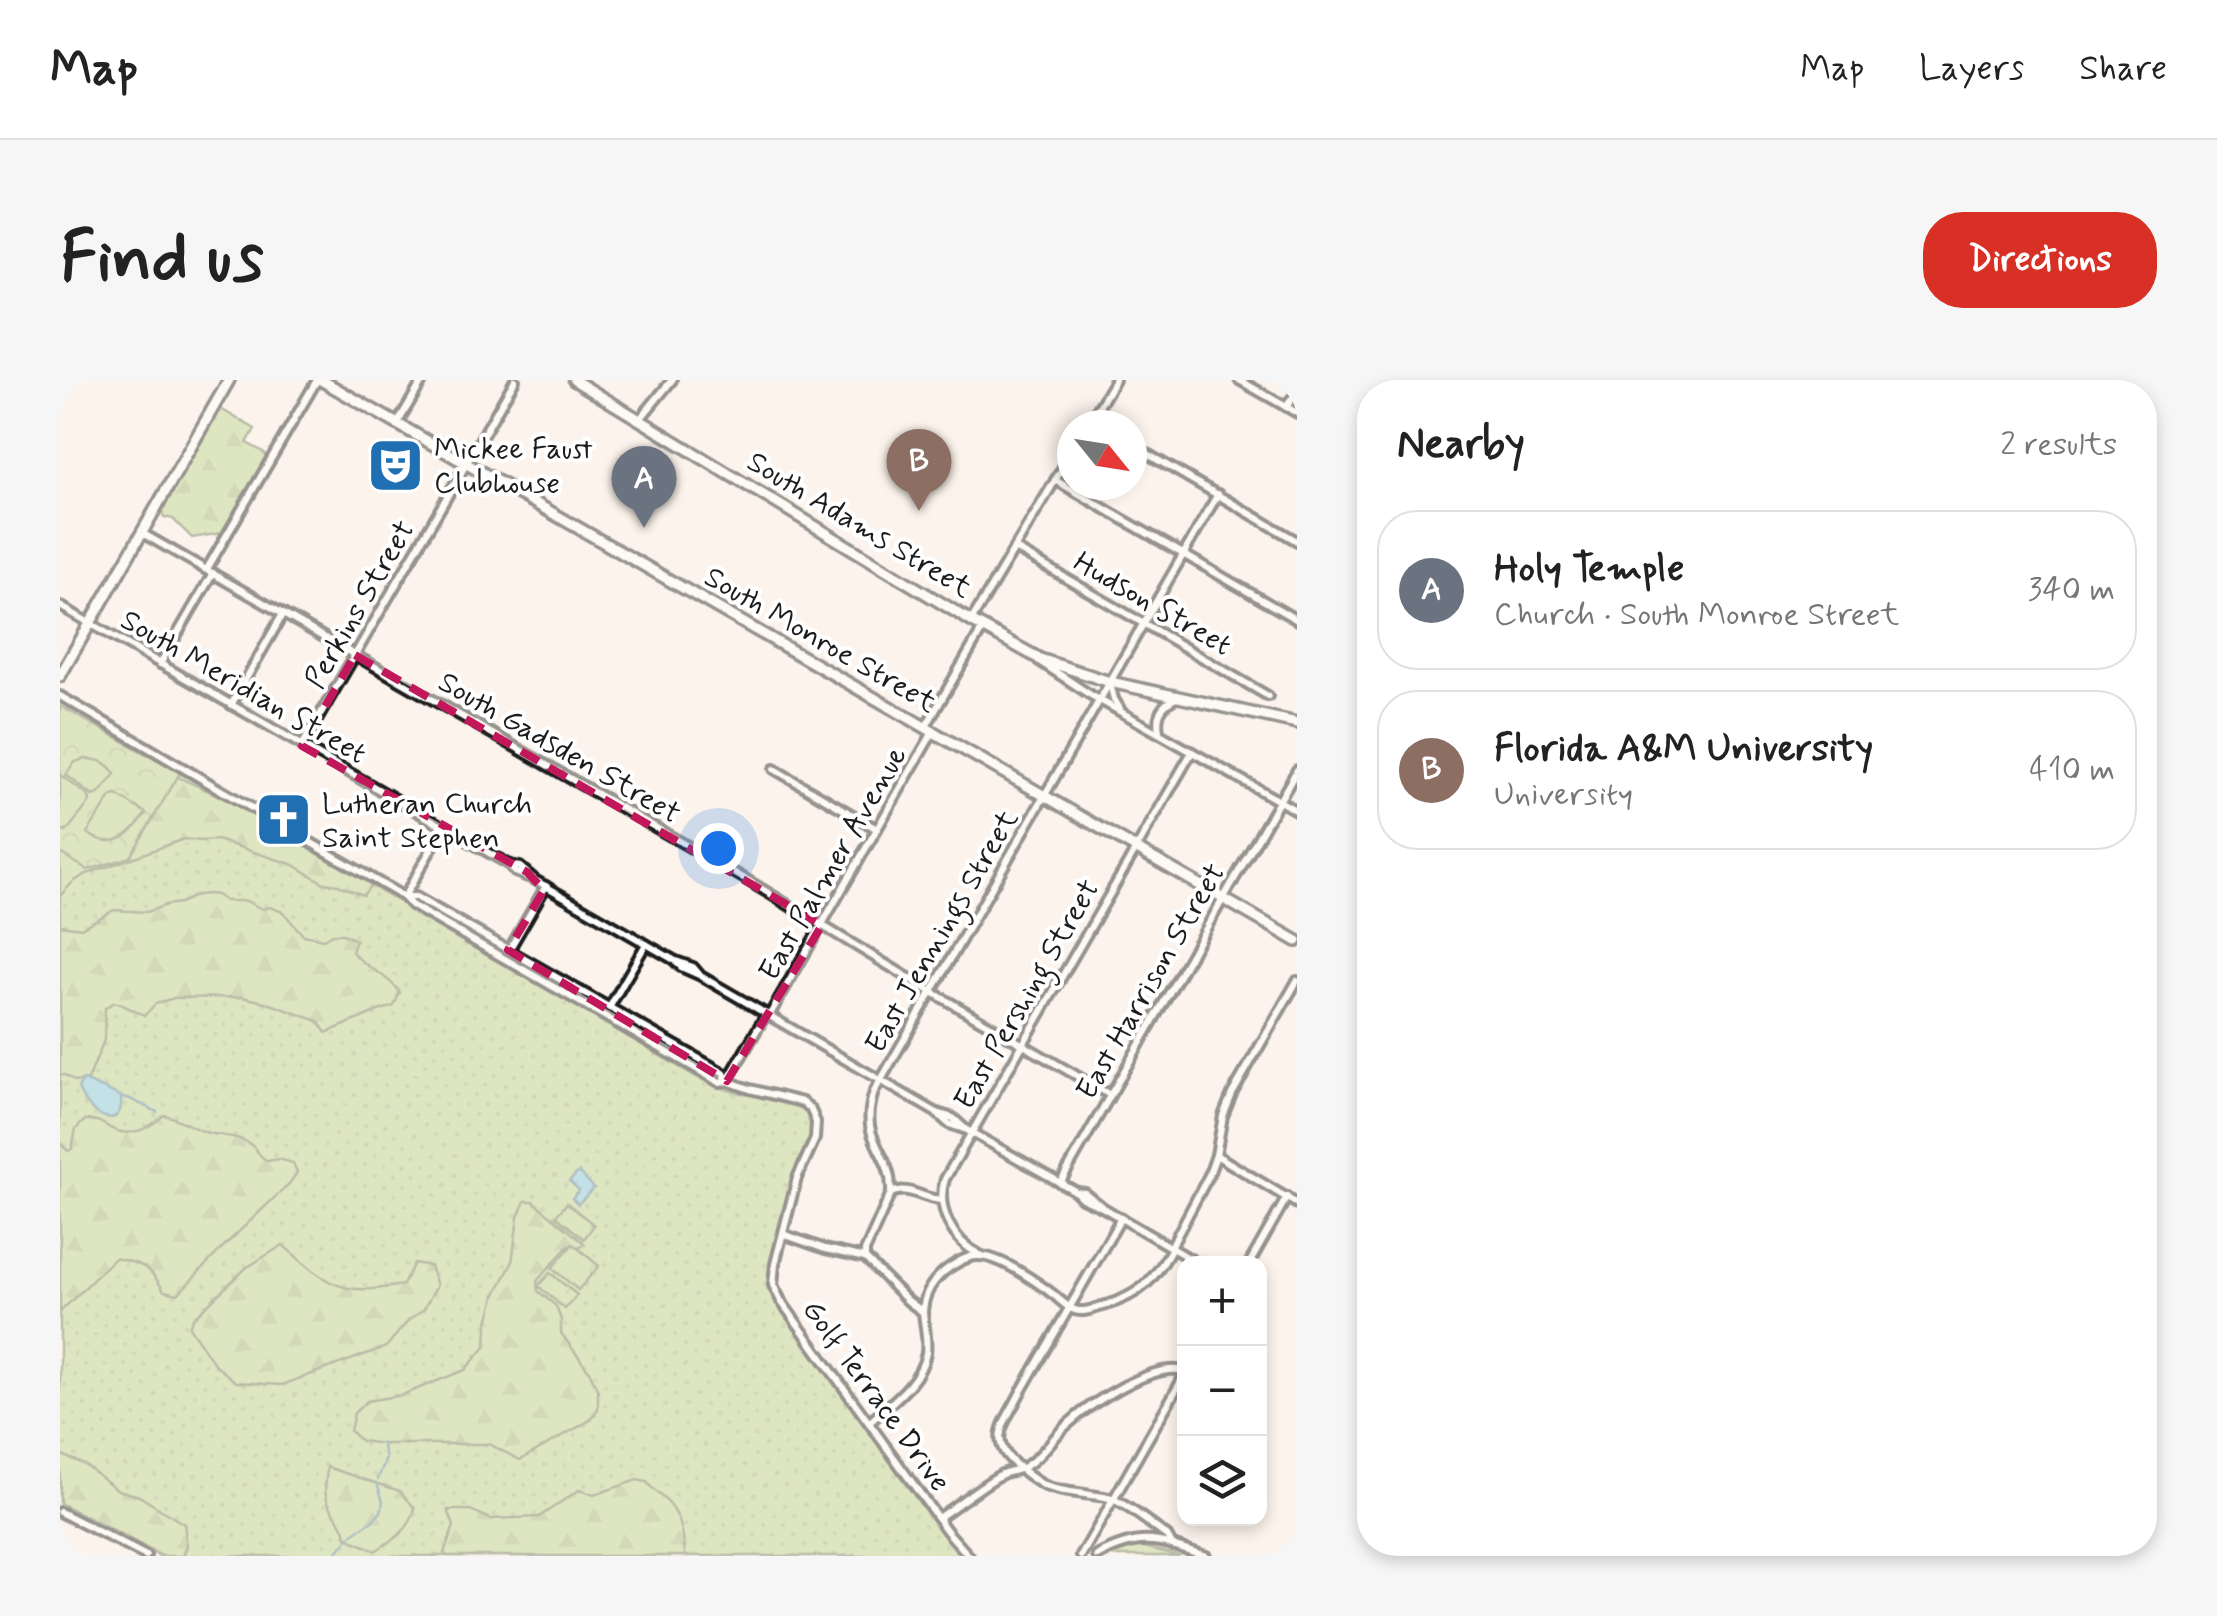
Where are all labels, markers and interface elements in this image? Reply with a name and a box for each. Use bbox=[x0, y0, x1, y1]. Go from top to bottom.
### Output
text: Map bbox=[50, 38, 138, 101]
text: Map bbox=[1800, 46, 1864, 92]
text: Layers bbox=[1919, 46, 2024, 92]
text: Share bbox=[2079, 46, 2167, 92]
button: Directions bbox=[1923, 212, 2157, 308]
text: Find us bbox=[60, 214, 264, 306]
north arrow bbox=[1057, 410, 1147, 500]
text: Nearby bbox=[1397, 418, 1525, 473]
text: 2 results bbox=[2000, 424, 2117, 466]
pin: B bbox=[886, 428, 952, 511]
place label: Mickee Faust Clubhouse bbox=[434, 430, 593, 503]
theatre icon: Mickee Faust Clubhouse bbox=[365, 435, 425, 495]
street label: South Adams Street bbox=[740, 443, 979, 608]
pin: A bbox=[612, 446, 676, 528]
street label: Perkins Street bbox=[296, 513, 424, 696]
street label: Hudson Street bbox=[1066, 543, 1239, 665]
text: Holy Temple bbox=[1494, 545, 1684, 594]
street label: South Monroe Street bbox=[697, 558, 944, 723]
text: A bbox=[1421, 569, 1442, 611]
text: 340 m bbox=[2028, 569, 2115, 611]
text: Church · South Monroe Street bbox=[1494, 594, 1899, 636]
street label: South Meridian Street bbox=[113, 601, 373, 774]
street label: South Gadsden Street bbox=[431, 663, 688, 834]
text: Florida A&M University bbox=[1494, 725, 1873, 774]
street label: East Palmer Avenue bbox=[750, 739, 916, 988]
text: B bbox=[1421, 749, 1442, 791]
text: 410 m bbox=[2029, 749, 2115, 791]
text: University bbox=[1494, 774, 1633, 816]
place label: Lutheran Church Saint Stephen bbox=[322, 785, 532, 858]
church icon: Lutheran Church Saint Stephen bbox=[253, 790, 313, 850]
street label: East Jennings Street bbox=[857, 803, 1031, 1062]
your location bbox=[693, 823, 744, 874]
street label: East Harrison Street bbox=[1068, 857, 1235, 1107]
street label: East Pershing Street bbox=[945, 872, 1112, 1119]
map controls bbox=[1177, 1256, 1267, 1526]
button: + bbox=[1177, 1256, 1267, 1346]
street label: Golf Terrace Drive bbox=[793, 1292, 959, 1500]
button: − bbox=[1177, 1346, 1267, 1436]
button: layers bbox=[1177, 1436, 1267, 1526]

